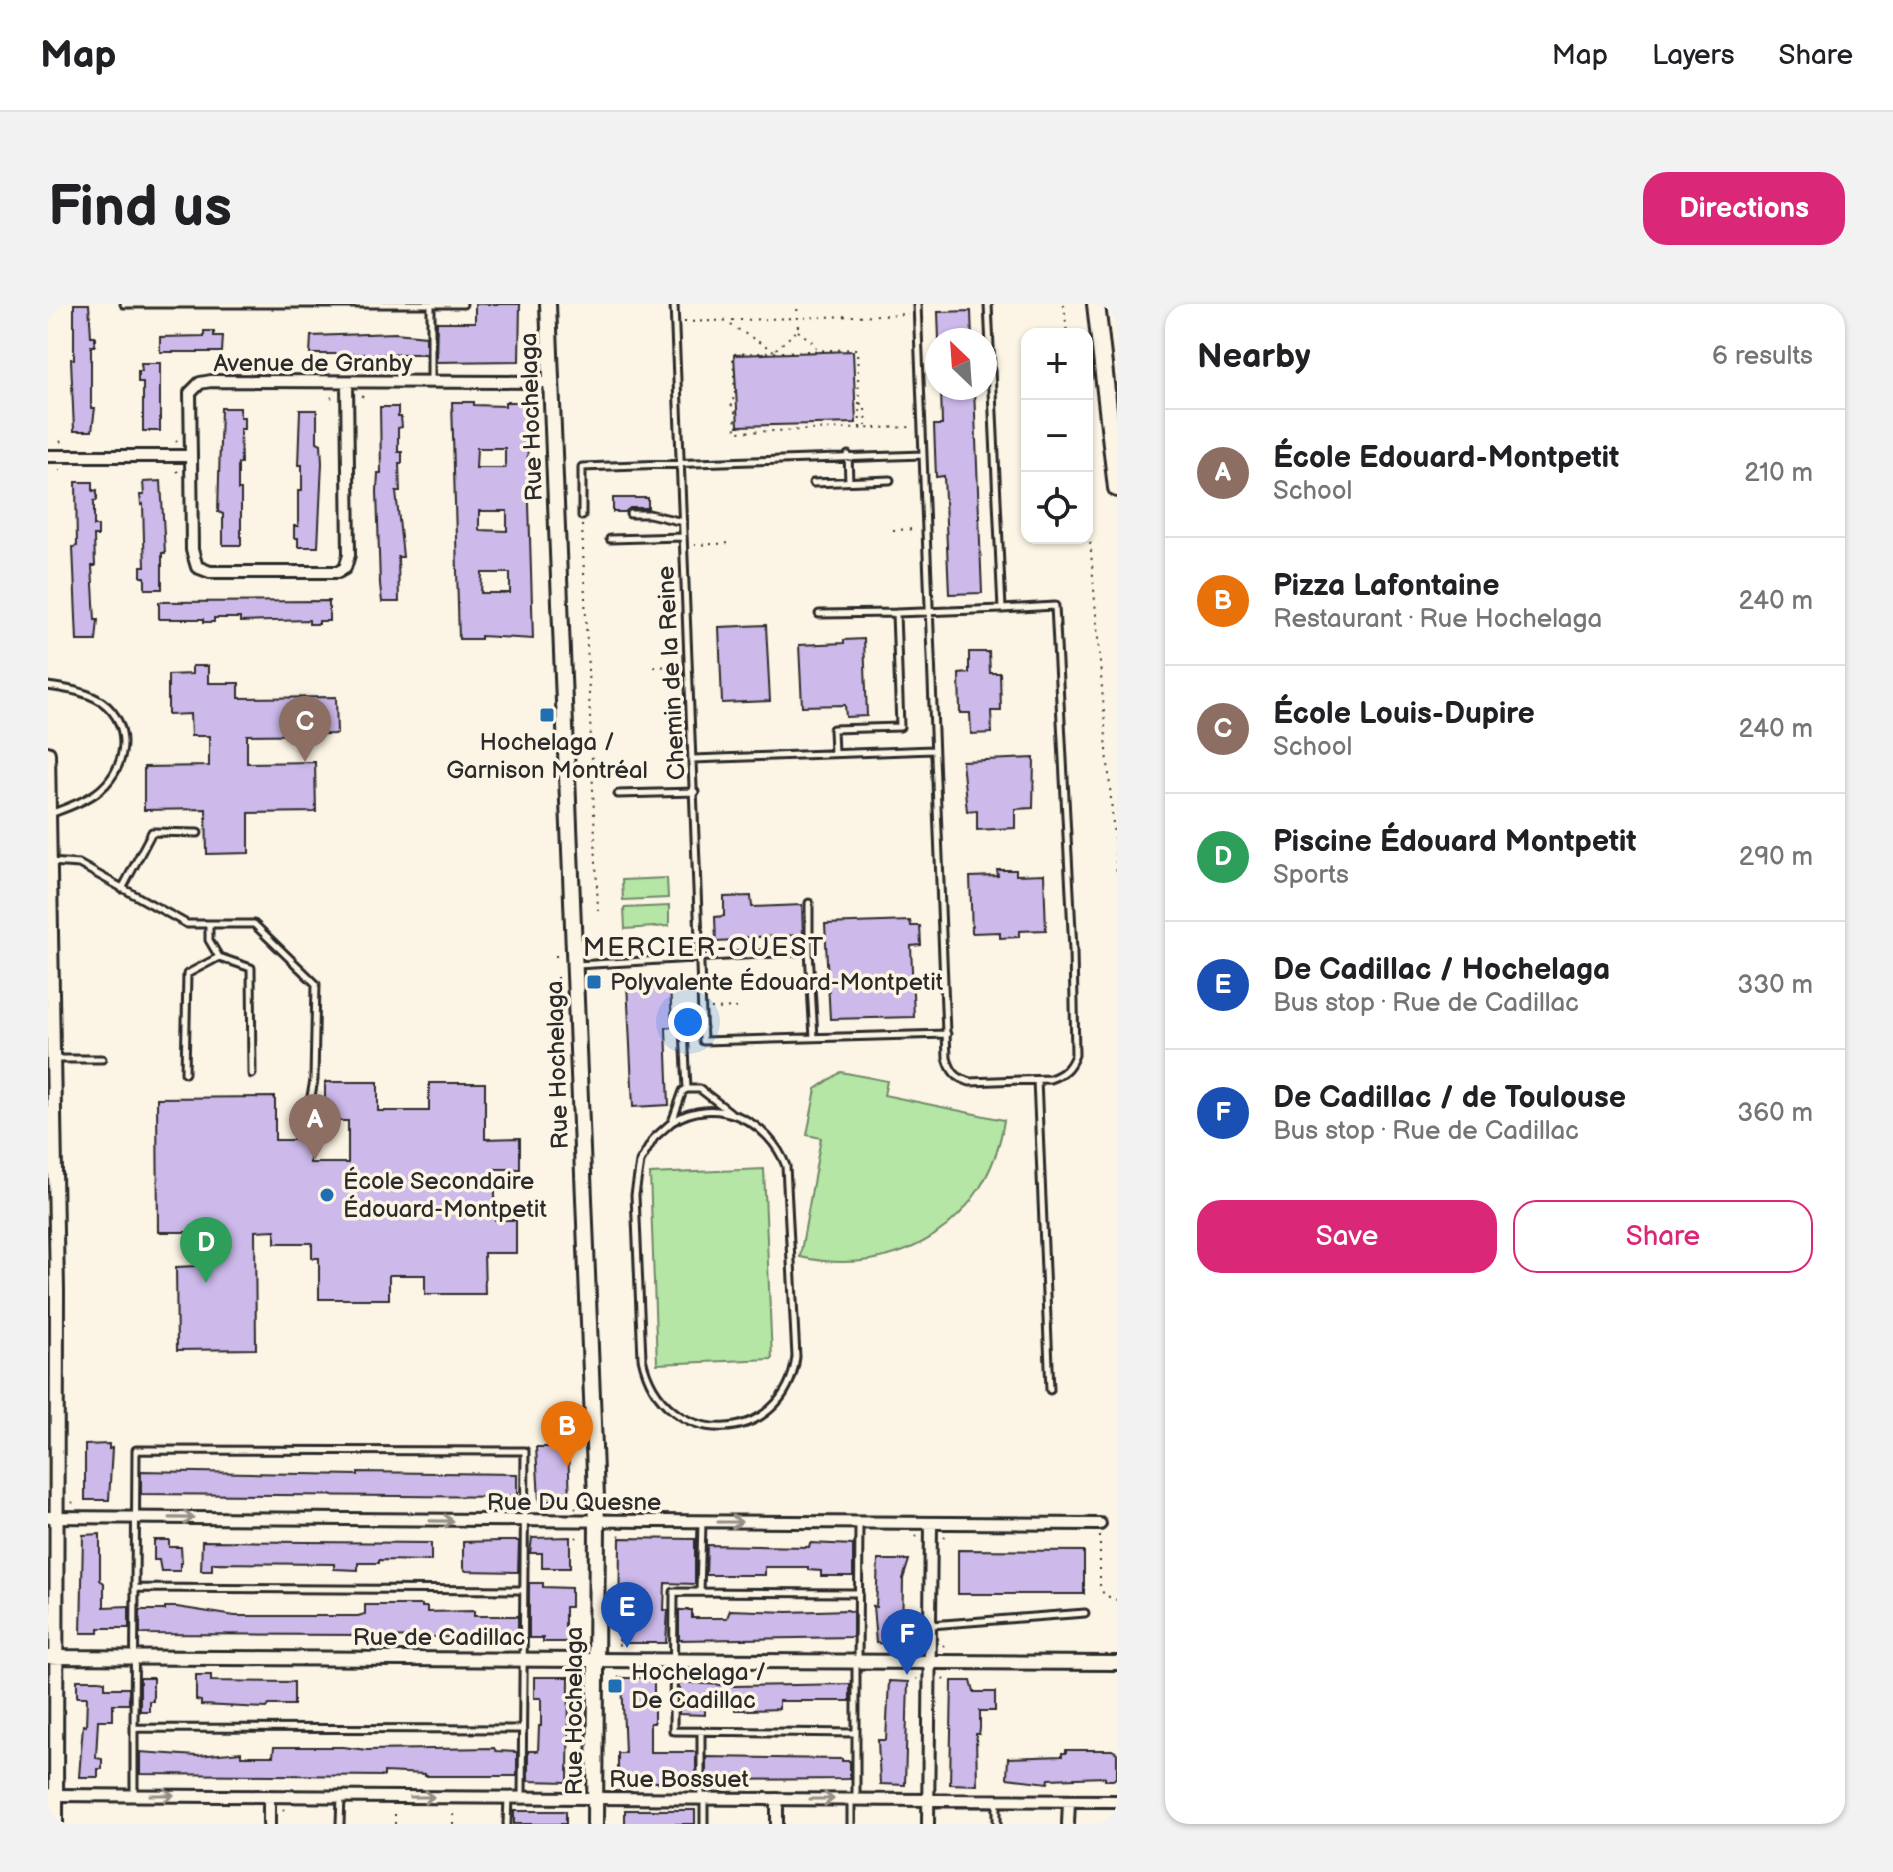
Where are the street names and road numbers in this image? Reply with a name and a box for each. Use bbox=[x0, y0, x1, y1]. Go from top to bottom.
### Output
street label: Rue Hochelaga bbox=[514, 332, 549, 502]
street label: Avenue de Granby bbox=[213, 349, 413, 378]
street label: Chemin de la Reine bbox=[651, 565, 692, 781]
street label: Rue Hochelaga bbox=[540, 980, 575, 1150]
street label: Rue Du Quesne bbox=[487, 1488, 661, 1517]
street label: Rue de Cadillac bbox=[353, 1623, 525, 1652]
street label: Rue Hochelaga bbox=[560, 1627, 589, 1795]
street label: Rue Bossuet bbox=[609, 1765, 750, 1794]

